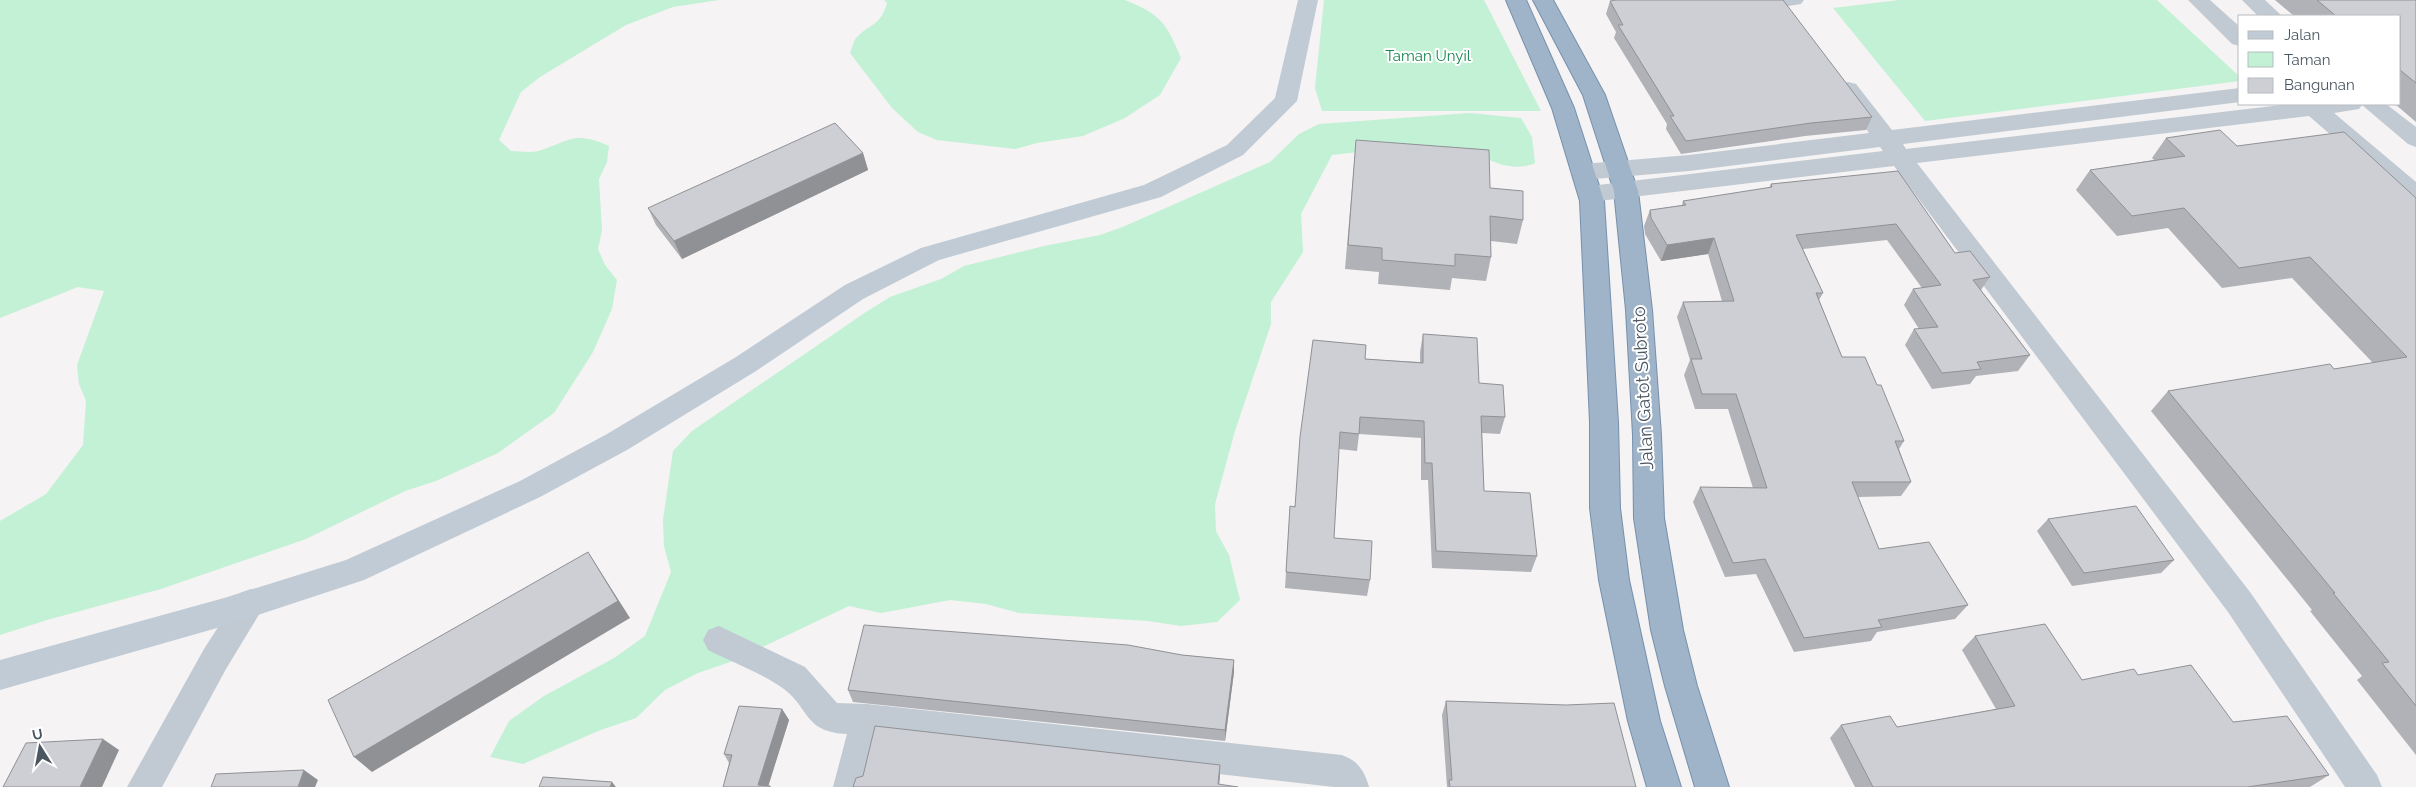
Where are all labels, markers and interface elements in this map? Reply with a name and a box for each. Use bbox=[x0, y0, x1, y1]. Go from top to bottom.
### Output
legend bbox=[2238, 15, 2401, 105]
text: Jalan bbox=[2284, 26, 2320, 44]
park label: Taman Unyil bbox=[1385, 47, 1472, 65]
text: Taman bbox=[2284, 51, 2330, 69]
text: Bangunan bbox=[2284, 76, 2355, 94]
street label: Jalan Gatot Subroto bbox=[1628, 305, 1657, 470]
north arrow bbox=[15, 722, 65, 772]
text: U bbox=[31, 725, 44, 743]

